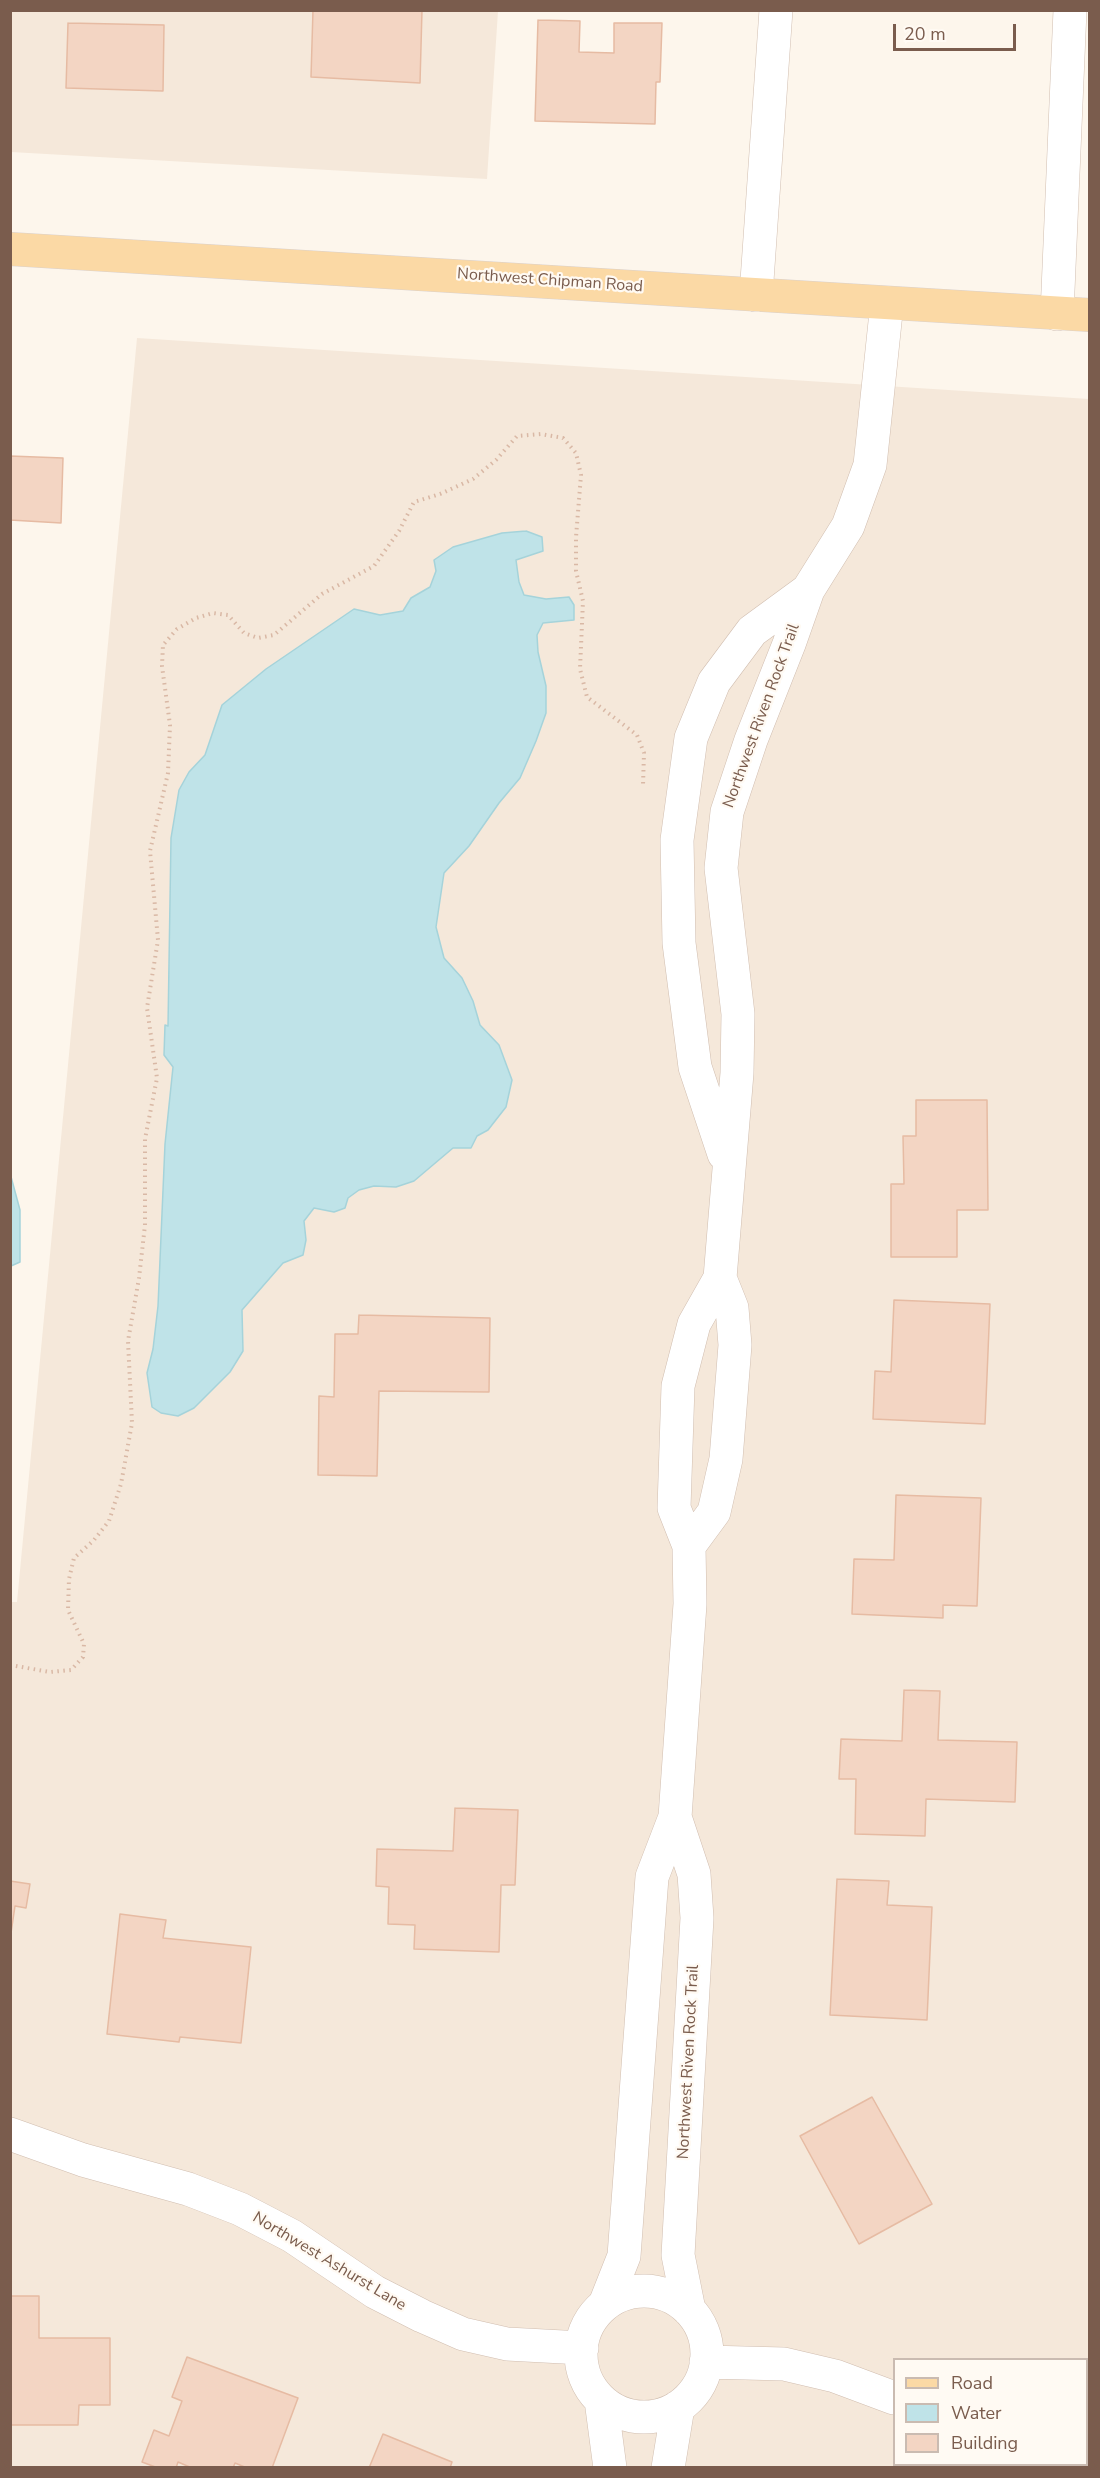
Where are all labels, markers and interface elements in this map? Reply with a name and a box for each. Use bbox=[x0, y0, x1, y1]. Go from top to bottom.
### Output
scale bar bbox=[896, 12, 1019, 50]
text: 20 m bbox=[904, 22, 946, 46]
street label: Northwest Chipman Road bbox=[456, 265, 644, 297]
street label: Northwest Riven Rock Trail bbox=[720, 621, 804, 811]
street label: Northwest Riven Rock Trail bbox=[674, 1964, 704, 2160]
street label: Northwest Ashurst Lane bbox=[249, 2209, 409, 2315]
legend bbox=[893, 2358, 1088, 2466]
text: Road bbox=[951, 2371, 993, 2395]
text: Water bbox=[951, 2401, 1002, 2425]
text: Building bbox=[951, 2431, 1018, 2455]

